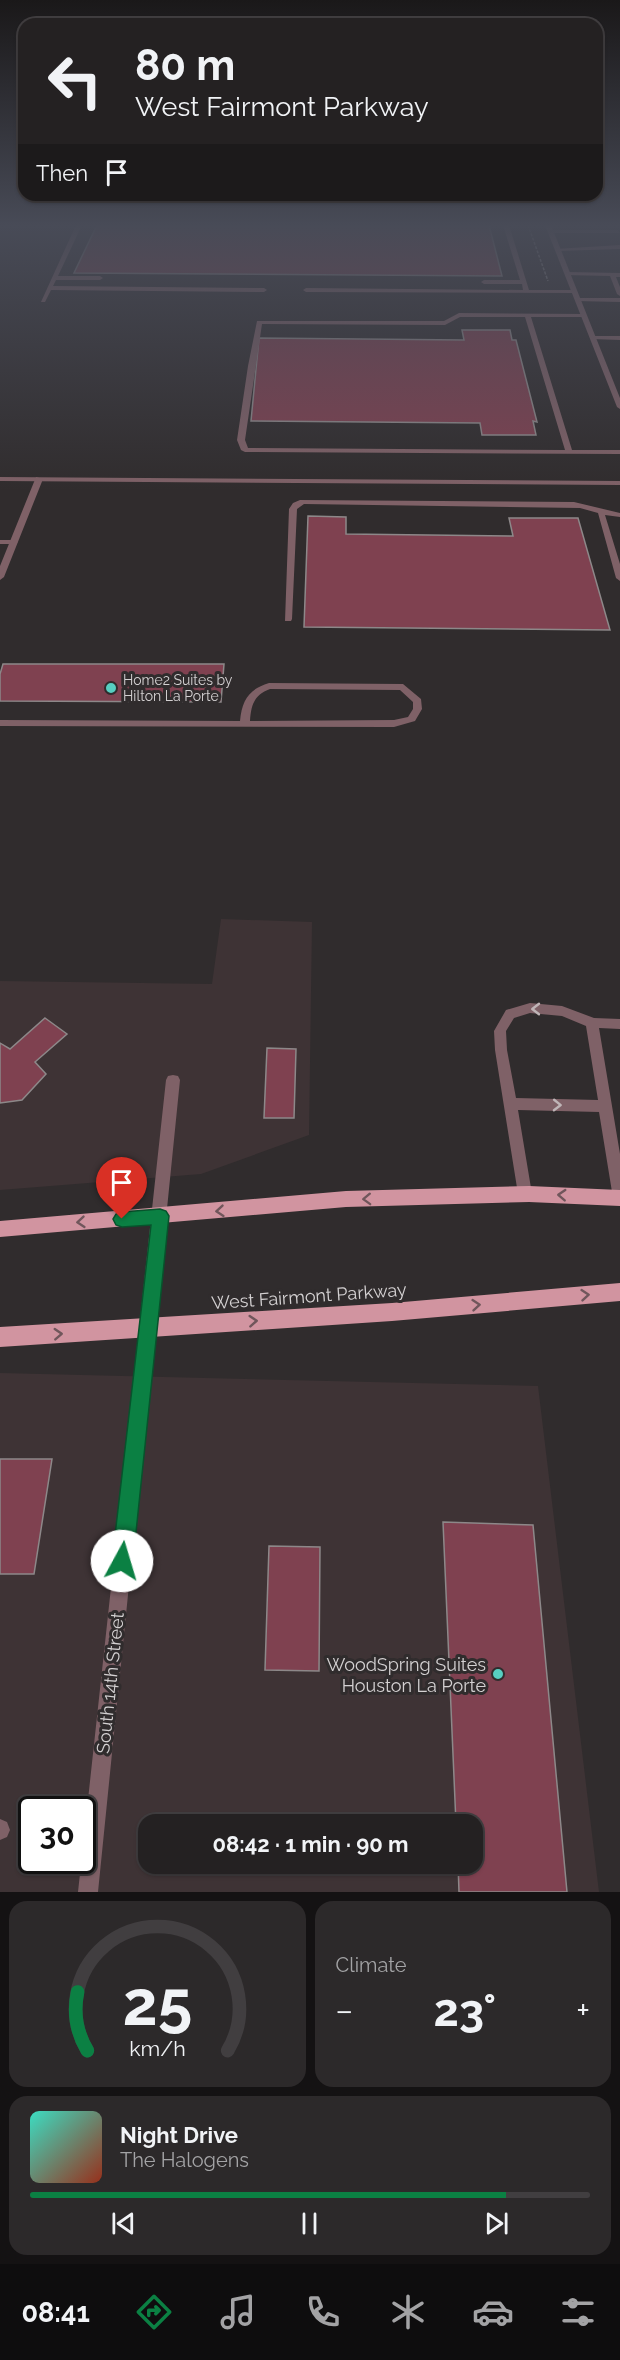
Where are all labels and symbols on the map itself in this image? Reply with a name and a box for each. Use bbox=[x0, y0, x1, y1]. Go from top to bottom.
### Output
place label: Home2 Suites by Hilton La Porte bbox=[123, 672, 233, 704]
marker: Home2 Suites by Hilton La Porte bbox=[104, 681, 118, 695]
one-way arrow bbox=[531, 1003, 540, 1015]
one-way arrow bbox=[552, 1099, 561, 1111]
pin bbox=[96, 1157, 147, 1219]
one-way arrow bbox=[557, 1189, 566, 1202]
one-way arrow bbox=[362, 1192, 371, 1205]
one-way arrow bbox=[215, 1204, 224, 1217]
one-way arrow bbox=[77, 1215, 86, 1228]
street label: West Fairmont Parkway bbox=[211, 1279, 408, 1313]
one-way arrow bbox=[580, 1289, 589, 1302]
one-way arrow bbox=[472, 1299, 481, 1312]
one-way arrow bbox=[249, 1315, 258, 1328]
one-way arrow bbox=[54, 1327, 63, 1340]
position arrow bbox=[90, 1529, 154, 1593]
street label: South 14th Street bbox=[92, 1611, 128, 1755]
place label: WoodSpring Suites Houston La Porte bbox=[327, 1654, 486, 1696]
marker: WoodSpring Suites Houston La Porte bbox=[491, 1667, 505, 1681]
speed limit sign: 30 bbox=[18, 1796, 96, 1874]

